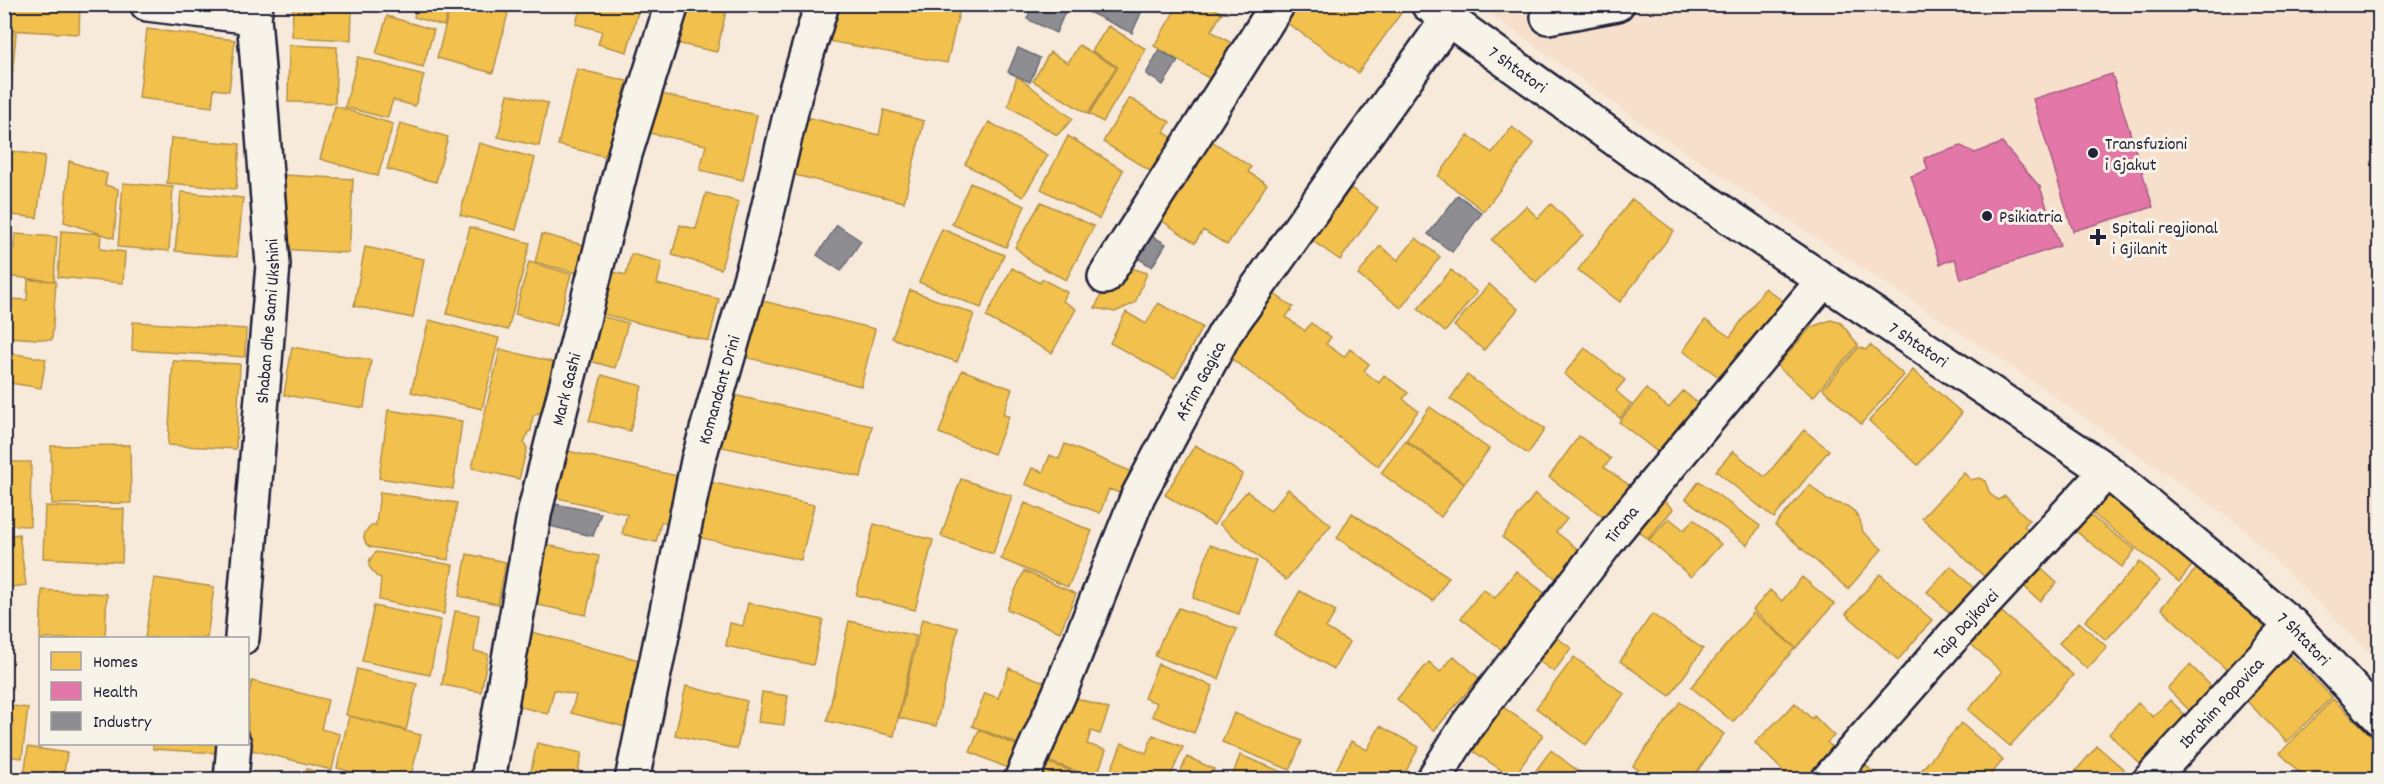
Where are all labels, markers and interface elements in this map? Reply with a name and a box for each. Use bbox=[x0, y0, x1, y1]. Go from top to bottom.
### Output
street label: 7 Shtatori bbox=[1482, 41, 1551, 101]
place label: Transfuzioni i Gjakut bbox=[2105, 133, 2187, 179]
marker: Transfuzioni i Gjakut bbox=[2086, 146, 2100, 160]
place label: Psikiatria bbox=[1999, 206, 2063, 231]
marker: Psikiatria bbox=[1980, 209, 1994, 223]
place label: Spitali regjional i Gjilanit bbox=[2112, 217, 2219, 263]
marker: Spitali regjional i Gjilanit bbox=[2089, 228, 2107, 246]
street label: Shaban dhe Sami Ukshini bbox=[252, 238, 288, 405]
street label: 7 Shtatori bbox=[1882, 317, 1952, 375]
street label: Komandant Drini bbox=[693, 333, 748, 448]
street label: Afrim Gagica bbox=[1170, 337, 1234, 426]
street label: Mark Gashi bbox=[547, 351, 589, 428]
street label: Tirana bbox=[1600, 501, 1647, 550]
street label: Taip Dajkovci bbox=[1928, 585, 2006, 666]
street label: 7 Shtatori bbox=[2271, 607, 2335, 673]
legend bbox=[39, 637, 249, 745]
text: Homes bbox=[93, 651, 138, 676]
street label: Ibrahim Popovica bbox=[2175, 653, 2271, 755]
text: Health bbox=[93, 681, 138, 706]
text: Industry bbox=[93, 711, 152, 736]

